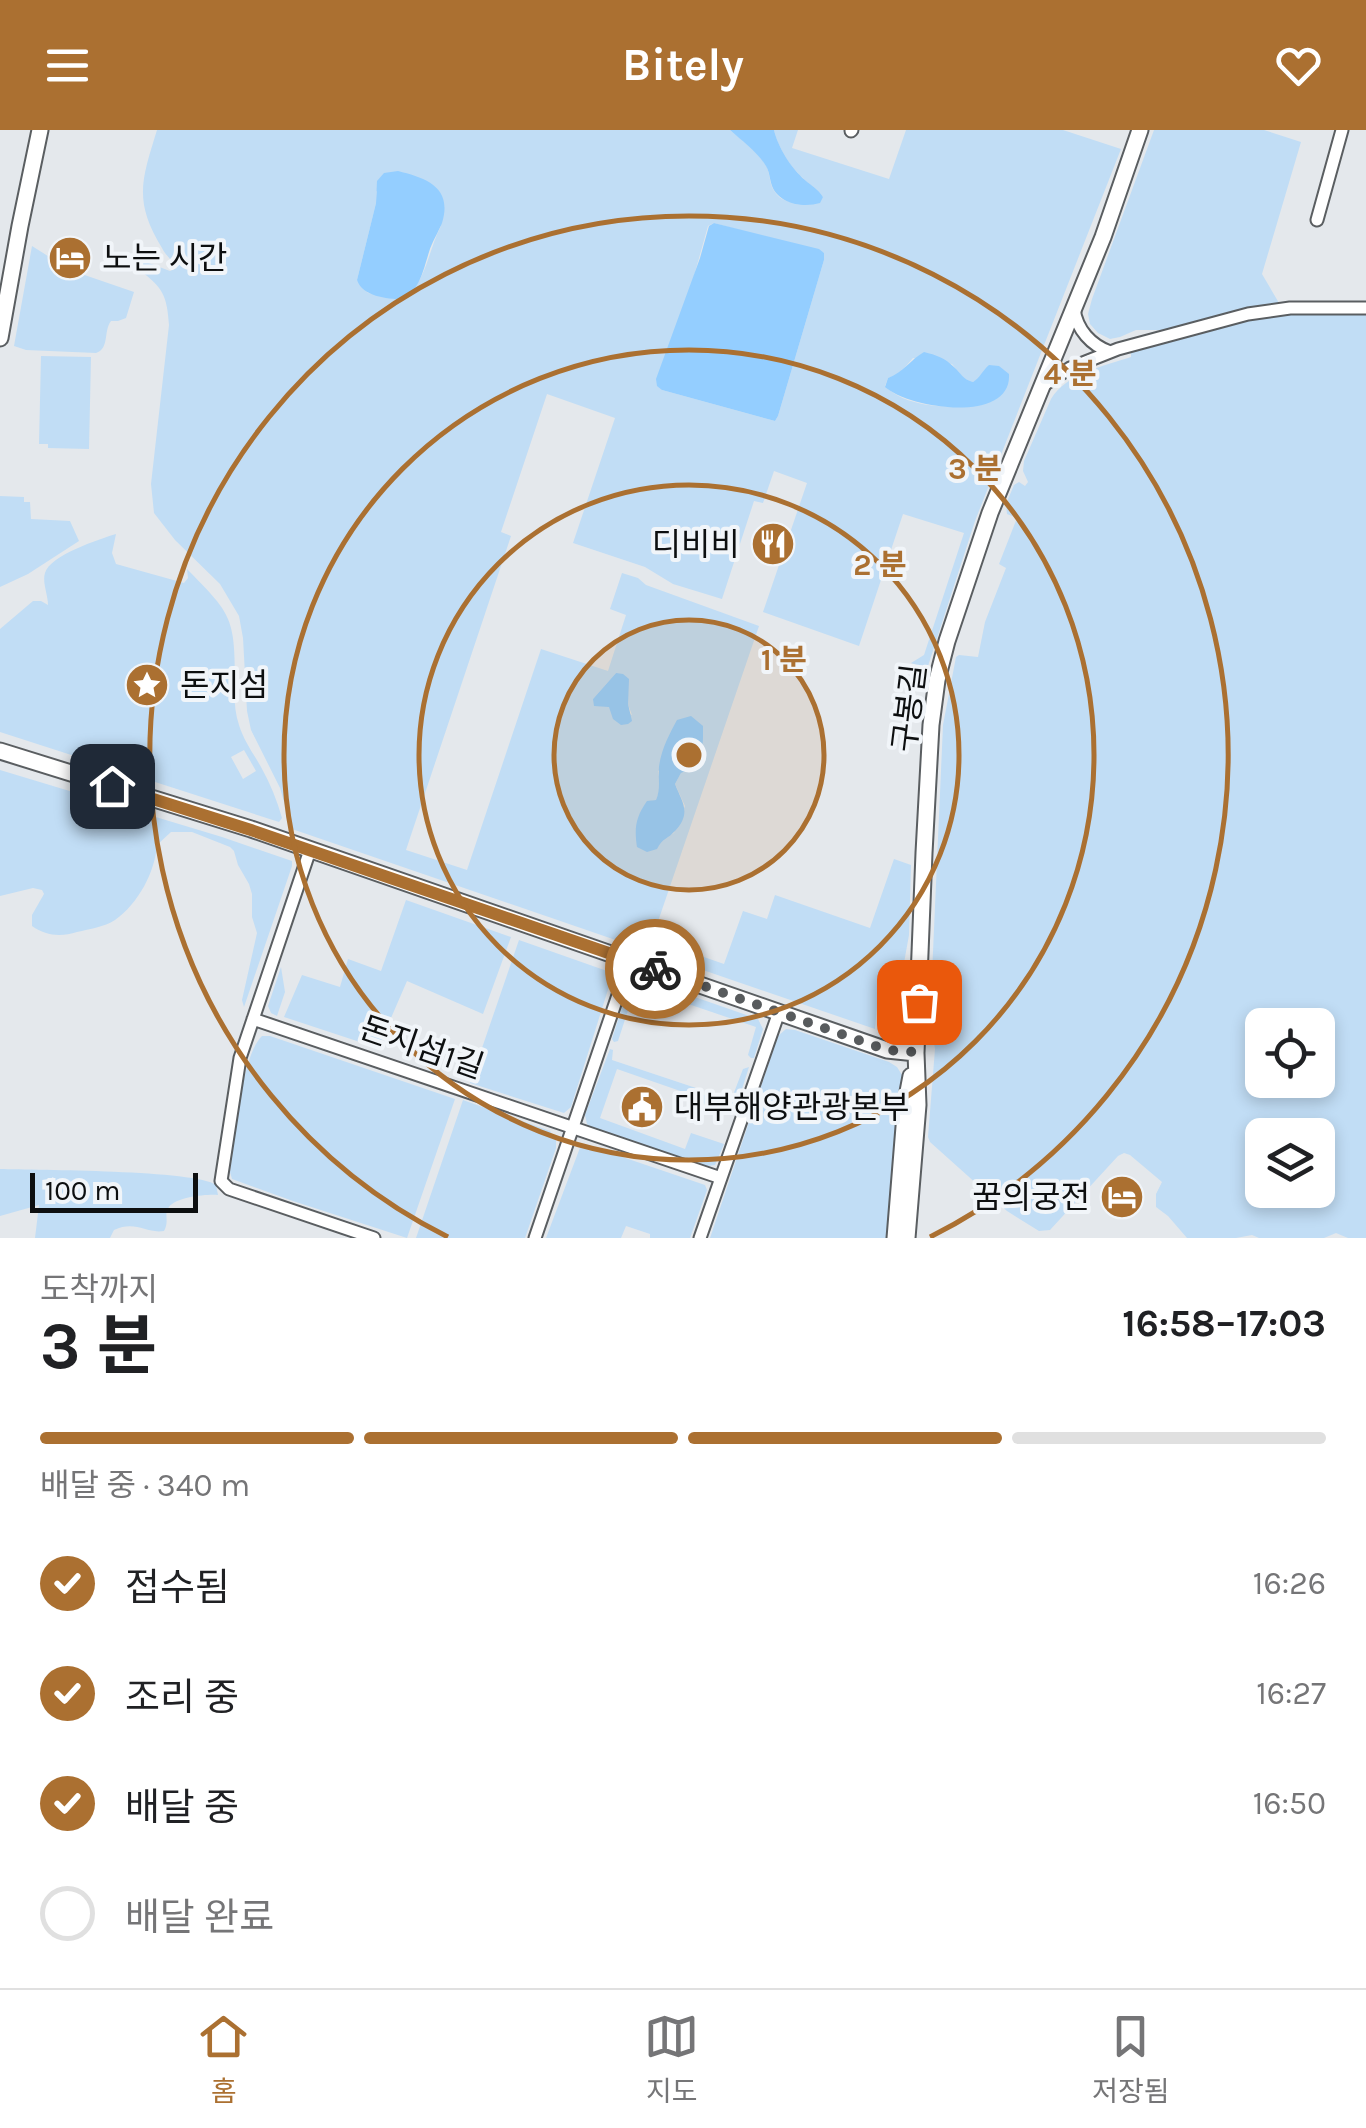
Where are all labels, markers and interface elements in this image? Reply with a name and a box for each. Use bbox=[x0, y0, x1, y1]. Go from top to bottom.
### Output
icon: menu bbox=[40, 38, 95, 93]
icon: heart bbox=[1271, 38, 1326, 93]
text: Bitely bbox=[622, 39, 744, 91]
hotel icon: 노는 시간 bbox=[47, 235, 93, 281]
place label: 노는 시간 bbox=[102, 240, 227, 277]
text: 4 분 bbox=[1043, 356, 1097, 392]
text: 3 분 bbox=[948, 451, 1002, 487]
restaurant icon: 디비비 bbox=[750, 521, 796, 567]
place label: 디비비 bbox=[652, 526, 740, 563]
text: 2 분 bbox=[853, 547, 907, 583]
text: 1 분 bbox=[761, 642, 807, 678]
place icon: 돈지섬 bbox=[124, 662, 170, 708]
street label: 구봉길 bbox=[886, 662, 933, 754]
place label: 돈지섬 bbox=[180, 667, 268, 704]
centre of rings bbox=[671, 737, 707, 773]
pin bbox=[70, 744, 155, 829]
icon: home bbox=[85, 759, 140, 814]
courier bbox=[605, 919, 705, 1019]
icon: bike bbox=[628, 942, 683, 997]
pin bbox=[877, 960, 962, 1045]
icon: bag bbox=[892, 975, 947, 1030]
map controls bbox=[1245, 1008, 1335, 1208]
button: locate bbox=[1245, 1008, 1335, 1098]
street label: 돈지섬1길 bbox=[355, 1009, 489, 1086]
public building icon: 대부해양관광본부 bbox=[619, 1084, 665, 1130]
place label: 대부해양관광본부 bbox=[674, 1089, 910, 1126]
button: layers bbox=[1245, 1118, 1335, 1208]
scale bar bbox=[30, 1168, 198, 1212]
text: 100 m bbox=[45, 1174, 120, 1207]
hotel icon: 꿈의궁전 bbox=[1099, 1174, 1145, 1220]
place label: 꿈의궁전 bbox=[972, 1179, 1090, 1216]
text: 도착까지 bbox=[40, 1271, 158, 1308]
text: 16:58–17:03 bbox=[1122, 1301, 1326, 1346]
text: 3 분 bbox=[40, 1308, 157, 1384]
text: 배달 중 · 340 m bbox=[40, 1467, 250, 1504]
icon: check bbox=[40, 1556, 95, 1611]
text: 접수됨 bbox=[125, 1565, 230, 1610]
text: 16:26 bbox=[1253, 1565, 1326, 1602]
icon: check bbox=[40, 1666, 95, 1721]
text: 조리 중 bbox=[125, 1675, 239, 1720]
text: 16:27 bbox=[1256, 1675, 1326, 1712]
icon: check bbox=[40, 1776, 95, 1831]
text: 배달 중 bbox=[125, 1785, 239, 1830]
text: 16:50 bbox=[1253, 1785, 1326, 1822]
text: 배달 완료 bbox=[125, 1895, 274, 1940]
tab: 홈 bbox=[196, 2009, 251, 2109]
tab: 지도 bbox=[644, 2009, 699, 2109]
tab: 저장됨 bbox=[1092, 2009, 1170, 2109]

